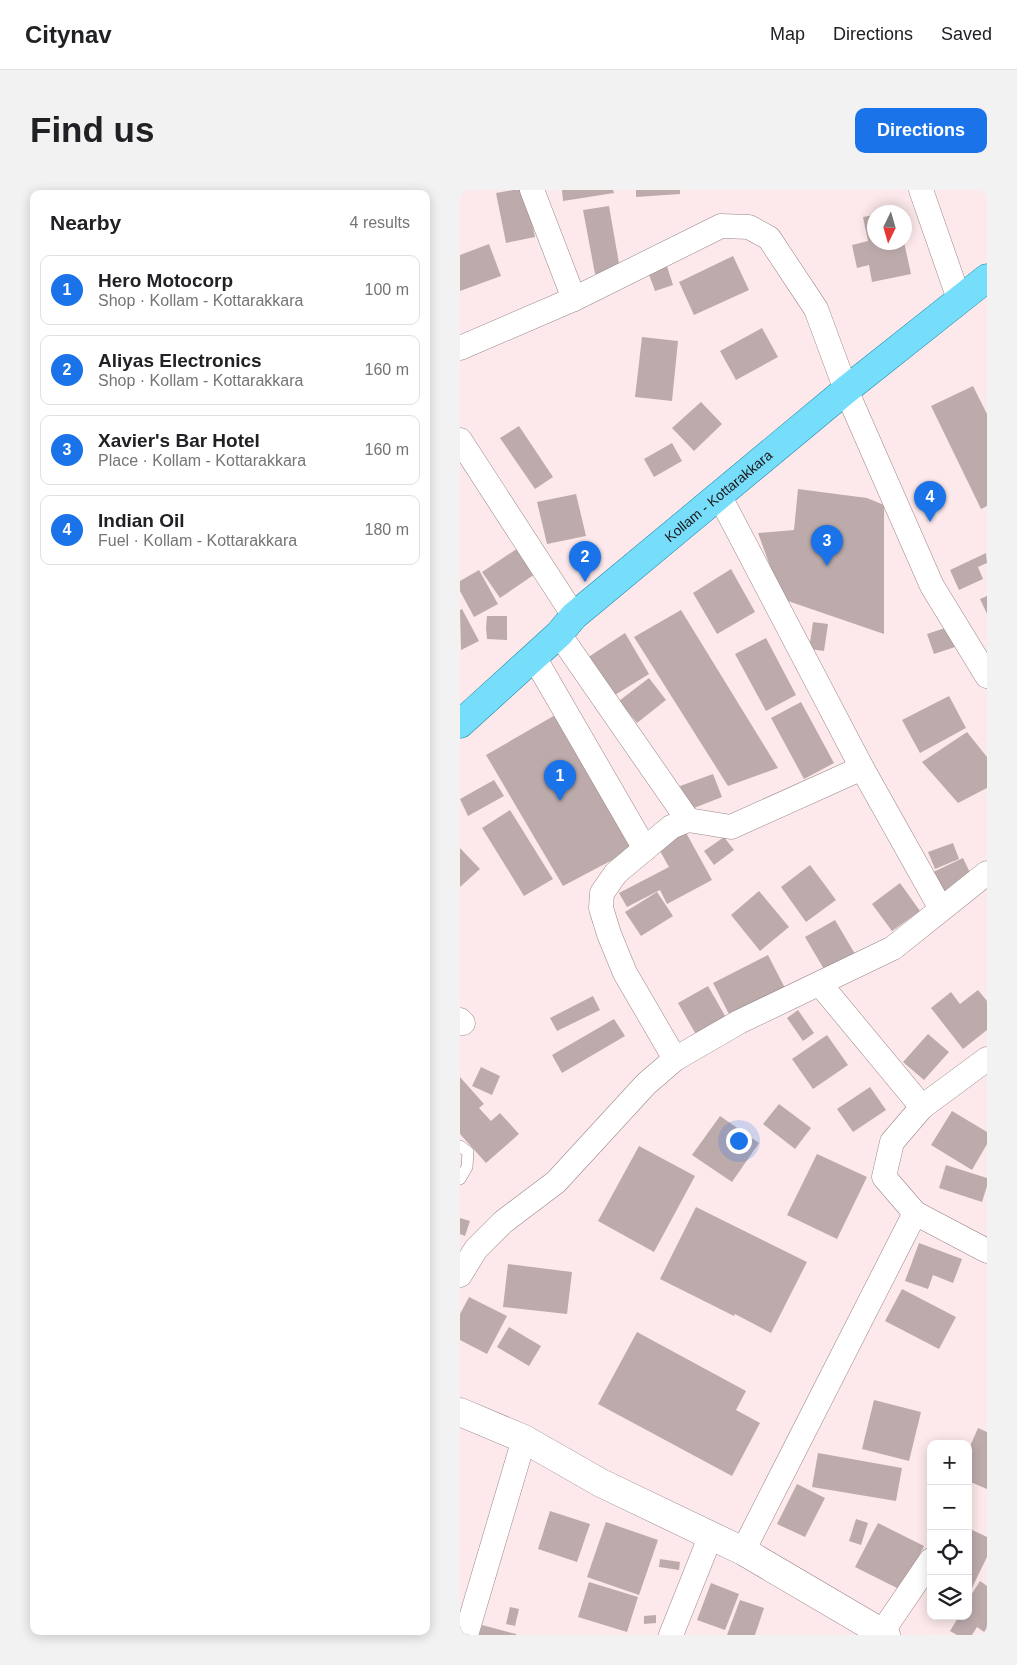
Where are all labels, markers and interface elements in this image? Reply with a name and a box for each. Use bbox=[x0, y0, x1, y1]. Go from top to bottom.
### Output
text: Citynav bbox=[25, 21, 112, 48]
text: Map bbox=[770, 24, 805, 44]
text: Directions bbox=[833, 24, 913, 44]
text: Saved bbox=[941, 24, 992, 44]
button: Directions bbox=[855, 108, 987, 153]
text: Find us bbox=[30, 110, 154, 149]
north arrow bbox=[867, 205, 912, 250]
text: Nearby bbox=[50, 211, 121, 234]
text: 4 results bbox=[350, 214, 410, 231]
text: Hero Motocorp bbox=[98, 270, 233, 291]
text: 1 bbox=[63, 281, 71, 298]
text: 100 m bbox=[365, 281, 409, 298]
text: Shop · Kollam - Kottarakkara bbox=[98, 292, 303, 309]
text: Aliyas Electronics bbox=[98, 350, 262, 371]
text: 2 bbox=[63, 361, 71, 378]
text: 160 m bbox=[365, 361, 409, 378]
text: Shop · Kollam - Kottarakkara bbox=[98, 372, 303, 389]
text: Xavier's Bar Hotel bbox=[98, 430, 260, 451]
text: 3 bbox=[63, 441, 71, 458]
text: 160 m bbox=[365, 441, 409, 458]
street label: Kollam - Kottarakkara bbox=[661, 447, 776, 545]
text: Place · Kollam - Kottarakkara bbox=[98, 452, 306, 469]
pin: 4 bbox=[914, 481, 946, 522]
text: Indian Oil bbox=[98, 510, 185, 531]
text: 4 bbox=[63, 521, 71, 538]
text: 180 m bbox=[365, 521, 409, 538]
pin: 3 bbox=[811, 525, 843, 566]
text: Fuel · Kollam - Kottarakkara bbox=[98, 532, 297, 549]
pin: 2 bbox=[569, 541, 601, 582]
pin: 1 bbox=[544, 760, 576, 801]
your location bbox=[726, 1128, 752, 1154]
map controls bbox=[927, 1440, 972, 1620]
button: + bbox=[927, 1440, 972, 1485]
button: − bbox=[927, 1485, 972, 1530]
button: locate bbox=[927, 1530, 972, 1575]
button: layers bbox=[927, 1575, 972, 1620]

